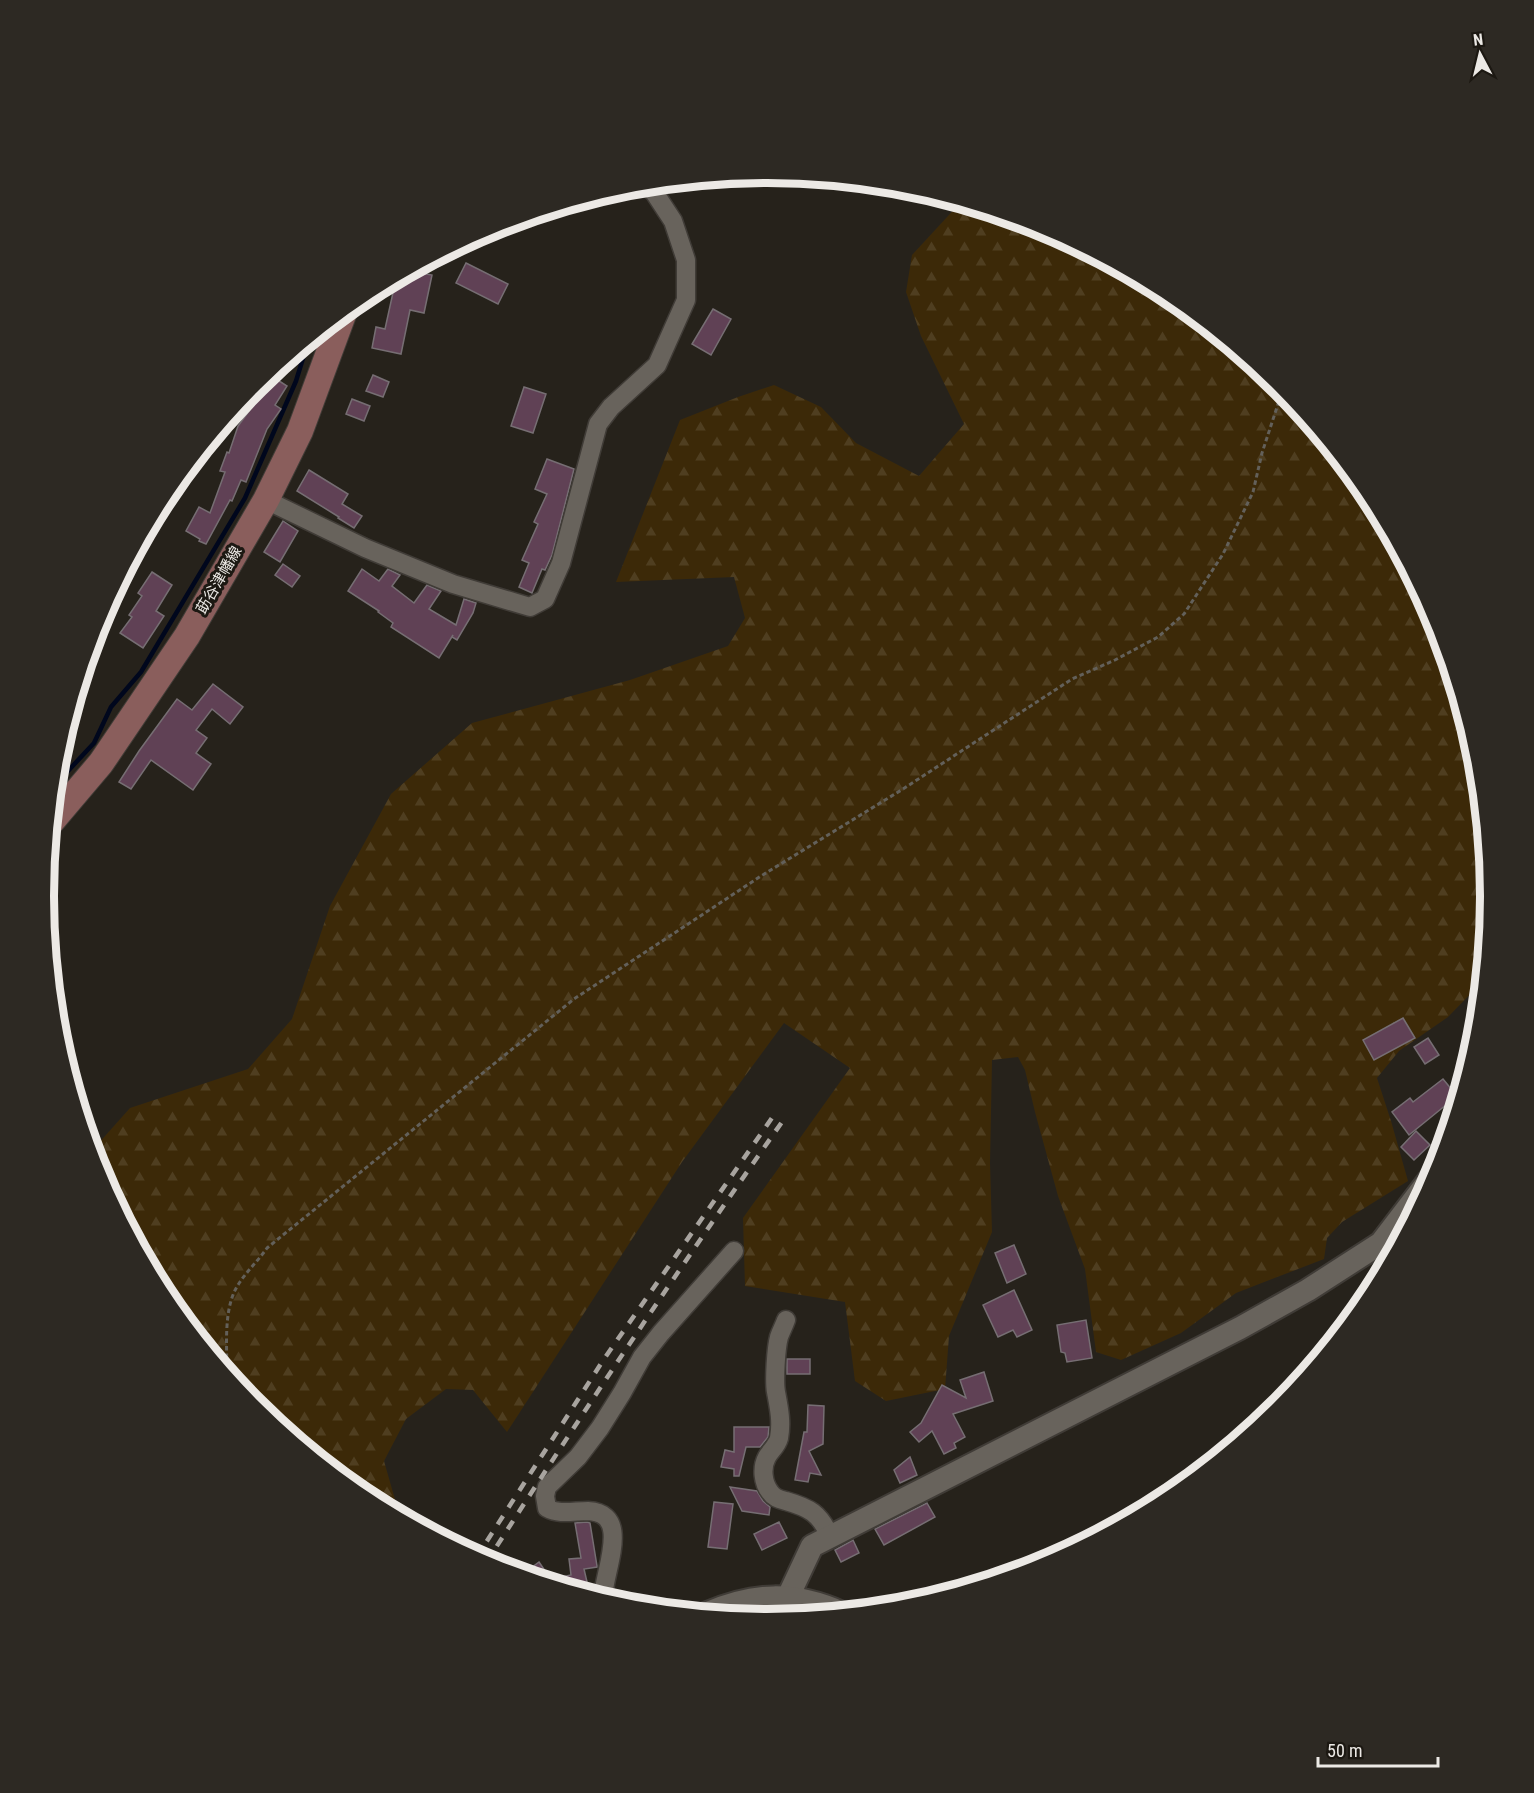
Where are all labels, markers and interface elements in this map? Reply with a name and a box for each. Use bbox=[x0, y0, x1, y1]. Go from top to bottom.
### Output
north arrow bbox=[1450, 24, 1510, 84]
text: N bbox=[1472, 30, 1484, 50]
street label: 莇谷津幡線 bbox=[192, 543, 246, 617]
scale bar bbox=[1318, 1730, 1438, 1768]
text: 50 m bbox=[1327, 1740, 1362, 1761]

